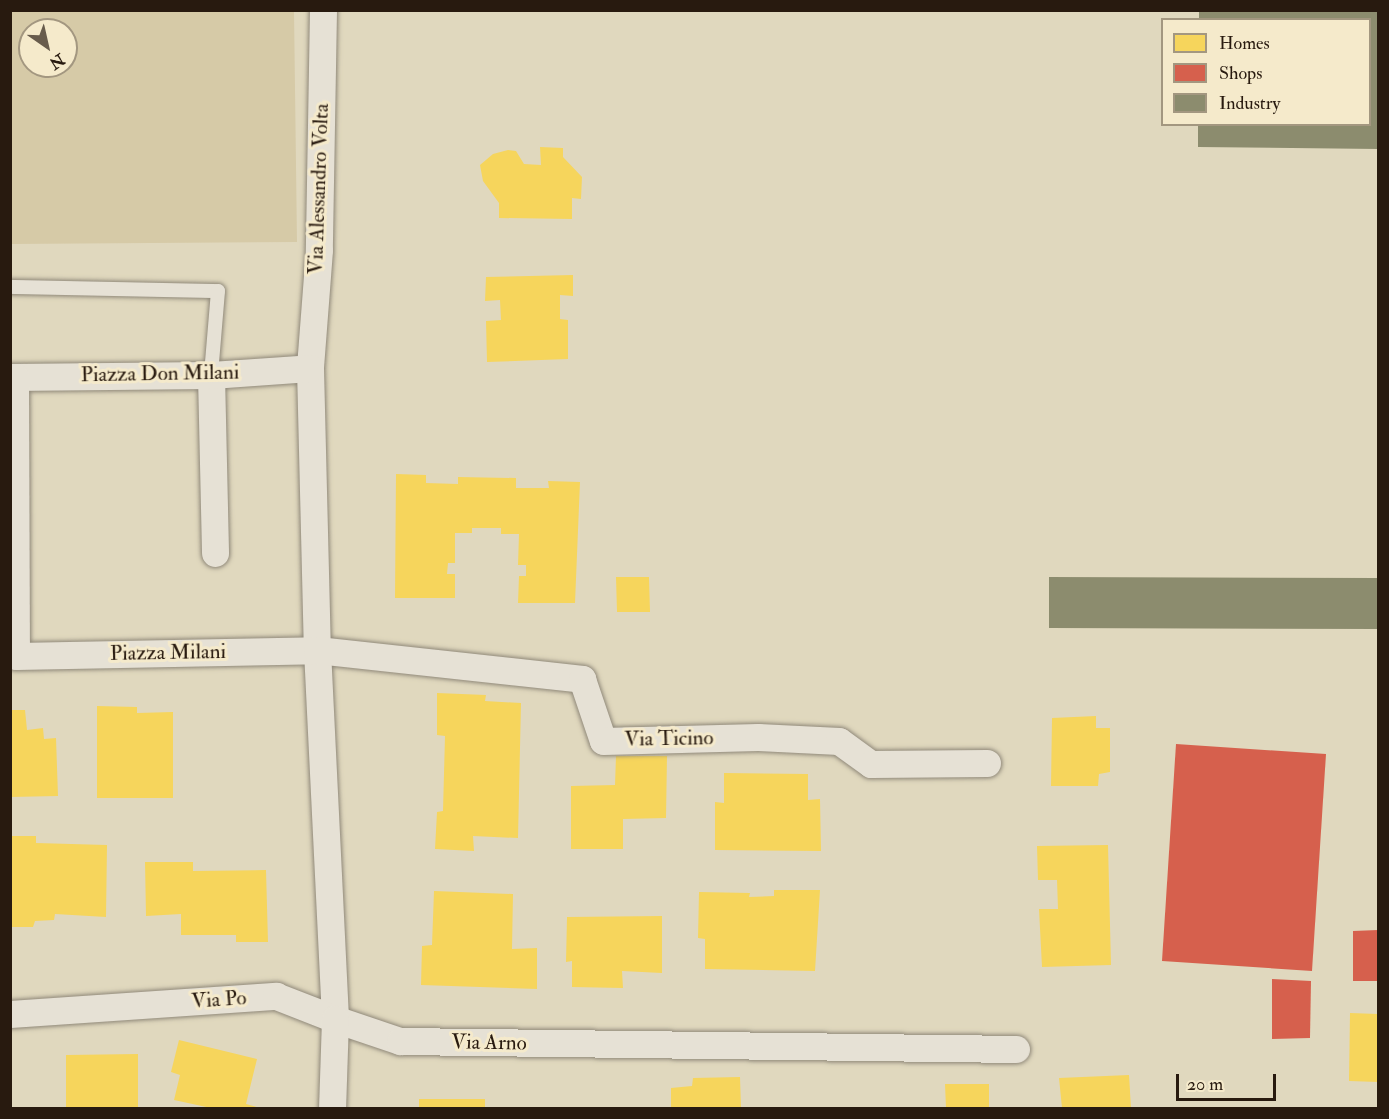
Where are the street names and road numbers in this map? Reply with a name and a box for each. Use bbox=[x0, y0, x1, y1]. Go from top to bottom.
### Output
street label: Via Alessandro Volta bbox=[303, 103, 335, 275]
street label: Piazza Don Milani bbox=[80, 360, 240, 388]
street label: Piazza Milani bbox=[110, 639, 226, 667]
street label: Via Ticino bbox=[624, 726, 714, 752]
street label: Via Po bbox=[191, 986, 247, 1014]
street label: Via Arno bbox=[451, 1030, 527, 1056]

